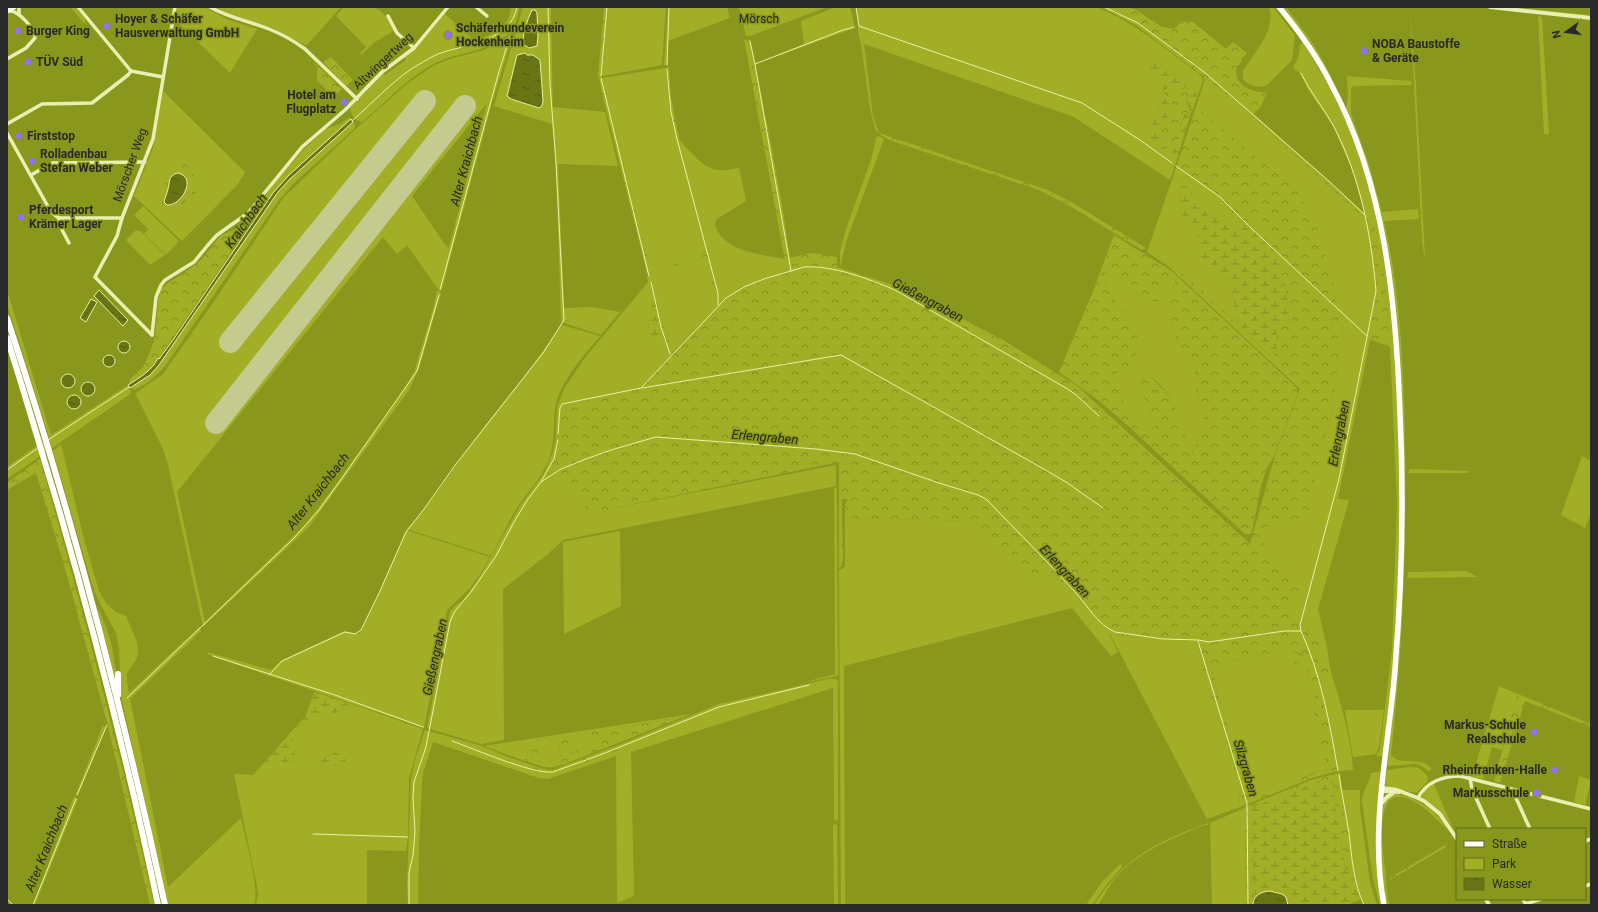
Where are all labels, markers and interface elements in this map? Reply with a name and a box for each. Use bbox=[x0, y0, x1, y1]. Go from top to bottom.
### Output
place label: Hoyer & Schäfer Hausverwaltung GmbH bbox=[115, 12, 239, 40]
park label: Mörsch bbox=[739, 12, 779, 26]
north arrow bbox=[1546, 12, 1586, 52]
marker: Hoyer & Schäfer Hausverwaltung GmbH bbox=[102, 21, 112, 31]
place label: Schäferhundeverein Hockenheim bbox=[456, 21, 565, 49]
place label: Burger King bbox=[26, 24, 90, 38]
marker: Burger King bbox=[13, 26, 23, 36]
text: N bbox=[1549, 29, 1564, 40]
street label: Altwingertweg bbox=[350, 30, 416, 92]
marker: Schäferhundeverein Hockenheim bbox=[443, 30, 453, 40]
place label: NOBA Baustoffe & Geräte bbox=[1372, 37, 1461, 65]
marker: NOBA Baustoffe & Geräte bbox=[1359, 46, 1369, 56]
place label: TÜV Süd bbox=[36, 54, 83, 69]
marker: TÜV Süd bbox=[23, 57, 33, 67]
place label: Hotel am Flugplatz bbox=[286, 88, 336, 116]
marker: Hotel am Flugplatz bbox=[339, 97, 349, 107]
water label: Alter Kraichbach bbox=[447, 114, 485, 209]
street label: Mörscher Weg bbox=[110, 126, 150, 204]
place label: Firststop bbox=[27, 129, 75, 143]
marker: Firststop bbox=[14, 131, 24, 141]
place label: Rolladenbau Stefan Weber bbox=[40, 147, 113, 175]
marker: Rolladenbau Stefan Weber bbox=[27, 156, 37, 166]
water label: Kraichbach bbox=[222, 191, 270, 251]
place label: Pferdesport Krämer Lager bbox=[29, 203, 103, 231]
marker: Pferdesport Krämer Lager bbox=[16, 212, 26, 222]
water label: Gießengraben bbox=[890, 275, 966, 325]
water label: Erlengraben bbox=[1325, 399, 1353, 467]
water label: Erlengraben bbox=[731, 427, 799, 447]
water label: Alter Kraichbach bbox=[283, 450, 352, 533]
water label: Erlengraben bbox=[1037, 541, 1093, 601]
water label: Gießengraben bbox=[420, 617, 450, 697]
place label: Markus-Schule Realschule bbox=[1444, 718, 1527, 746]
marker: Markus-Schule Realschule bbox=[1529, 727, 1539, 737]
water label: Silzgraben bbox=[1231, 738, 1261, 798]
place label: Rheinfranken-Halle bbox=[1443, 763, 1548, 777]
marker: Rheinfranken-Halle bbox=[1550, 765, 1560, 775]
place label: Markusschule bbox=[1453, 786, 1530, 800]
marker: Markusschule bbox=[1532, 788, 1542, 798]
water label: Alter Kraichbach bbox=[21, 802, 70, 895]
legend bbox=[1456, 828, 1586, 900]
text: Straße bbox=[1492, 837, 1527, 851]
text: Park bbox=[1492, 857, 1517, 871]
text: Wasser bbox=[1492, 877, 1532, 891]

